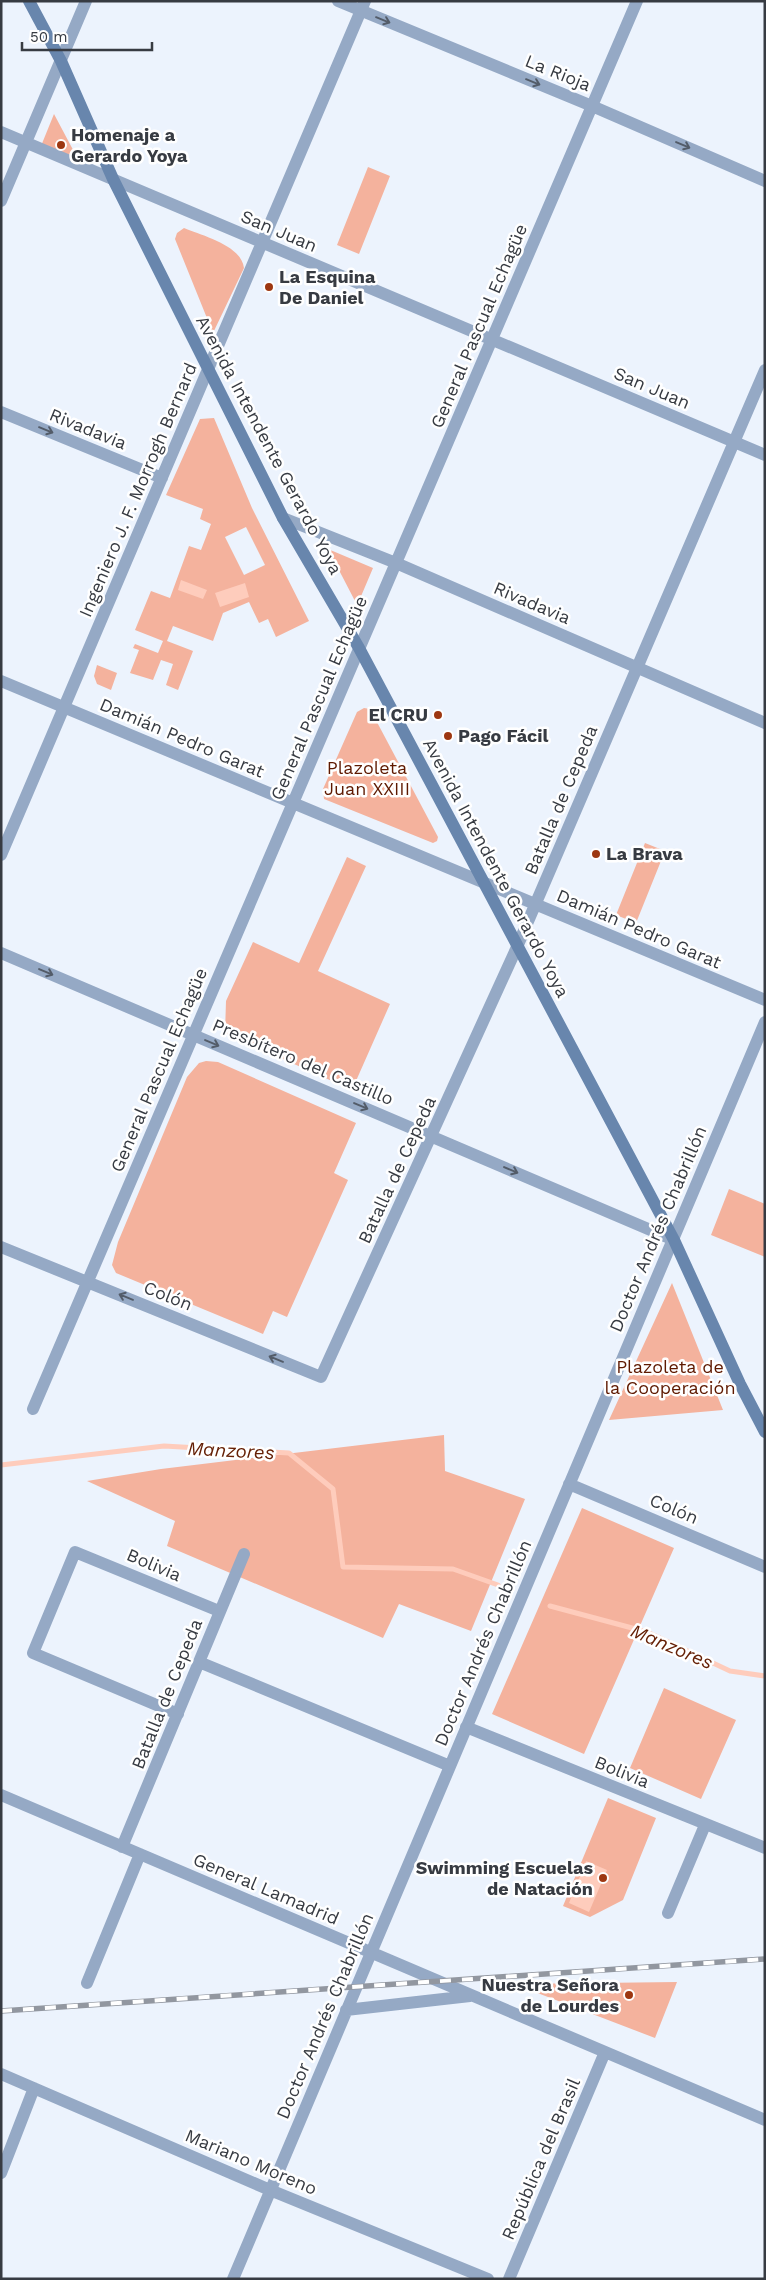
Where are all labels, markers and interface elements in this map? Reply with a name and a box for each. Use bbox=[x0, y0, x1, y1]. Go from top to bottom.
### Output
one-way arrow bbox=[374, 16, 390, 25]
scale bar bbox=[22, 20, 152, 52]
text: 50 m bbox=[30, 28, 67, 46]
street label: La Rioja bbox=[522, 50, 594, 95]
one-way arrow bbox=[525, 77, 540, 87]
place label: Homenaje a Gerardo Yoya bbox=[71, 124, 188, 166]
marker: Homenaje a Gerardo Yoya bbox=[55, 139, 67, 151]
one-way arrow bbox=[675, 142, 690, 151]
street label: San Juan bbox=[238, 205, 321, 256]
street label: General Pascual Echagüe bbox=[426, 220, 531, 431]
place label: La Esquina De Daniel bbox=[279, 266, 376, 308]
marker: La Esquina De Daniel bbox=[263, 281, 275, 293]
street label: Avenida Intendente Gerardo Yoya bbox=[192, 312, 347, 578]
street label: Ingeniero J. F. Morrogh Bernard bbox=[74, 360, 201, 620]
street label: San Juan bbox=[611, 362, 694, 413]
street label: Rivadavia bbox=[46, 404, 130, 454]
one-way arrow bbox=[38, 426, 53, 436]
street label: Rivadavia bbox=[491, 577, 574, 628]
street label: General Pascual Echagüe bbox=[266, 592, 371, 803]
street label: Damián Pedro Garat bbox=[97, 693, 268, 782]
place label: El CRU bbox=[368, 704, 428, 725]
marker: El CRU bbox=[432, 709, 444, 721]
street label: Batalla de Cepeda bbox=[520, 722, 601, 878]
place label: Pago Fácil bbox=[458, 725, 549, 746]
marker: Pago Fácil bbox=[442, 730, 454, 742]
street label: Avenida Intendente Gerardo Yoya bbox=[419, 735, 574, 1001]
park label: Plazoleta Juan XXIII bbox=[324, 757, 410, 799]
place label: La Brava bbox=[606, 843, 683, 864]
marker: La Brava bbox=[590, 848, 602, 860]
street label: Damián Pedro Garat bbox=[554, 884, 725, 973]
street label: General Pascual Echagüe bbox=[106, 964, 211, 1175]
one-way arrow bbox=[38, 968, 53, 978]
street label: Presbítero del Castillo bbox=[209, 1014, 397, 1109]
one-way arrow bbox=[204, 1038, 219, 1048]
street label: Batalla de Cepeda bbox=[353, 1093, 440, 1247]
one-way arrow bbox=[353, 1102, 368, 1112]
street label: Doctor Andrés Chabrillón bbox=[605, 1123, 711, 1335]
one-way arrow bbox=[503, 1166, 518, 1175]
street label: Colón bbox=[141, 1276, 196, 1315]
one-way arrow bbox=[119, 1292, 134, 1302]
one-way arrow bbox=[269, 1353, 284, 1363]
park label: Plazoleta de la Cooperación bbox=[604, 1356, 736, 1398]
water label: Manzores bbox=[187, 1437, 275, 1464]
street label: Colón bbox=[647, 1489, 702, 1528]
street label: Doctor Andrés Chabrillón bbox=[430, 1537, 536, 1749]
street label: Bolivia bbox=[124, 1544, 185, 1585]
street label: Batalla de Cepeda bbox=[127, 1616, 206, 1772]
water label: Manzores bbox=[627, 1619, 717, 1674]
street label: Bolivia bbox=[592, 1751, 653, 1792]
street label: General Lamadrid bbox=[190, 1848, 342, 1929]
place label: Swimming Escuelas de Natación bbox=[416, 1857, 593, 1899]
marker: Swimming Escuelas de Natación bbox=[597, 1872, 609, 1884]
street label: Doctor Andrés Chabrillón bbox=[272, 1910, 378, 2122]
place label: Nuestra Señora de Lourdes bbox=[482, 1974, 620, 2016]
marker: Nuestra Señora de Lourdes bbox=[623, 1989, 635, 2001]
street label: República del Brasil bbox=[497, 2074, 584, 2243]
street label: Mariano Moreno bbox=[182, 2124, 320, 2199]

